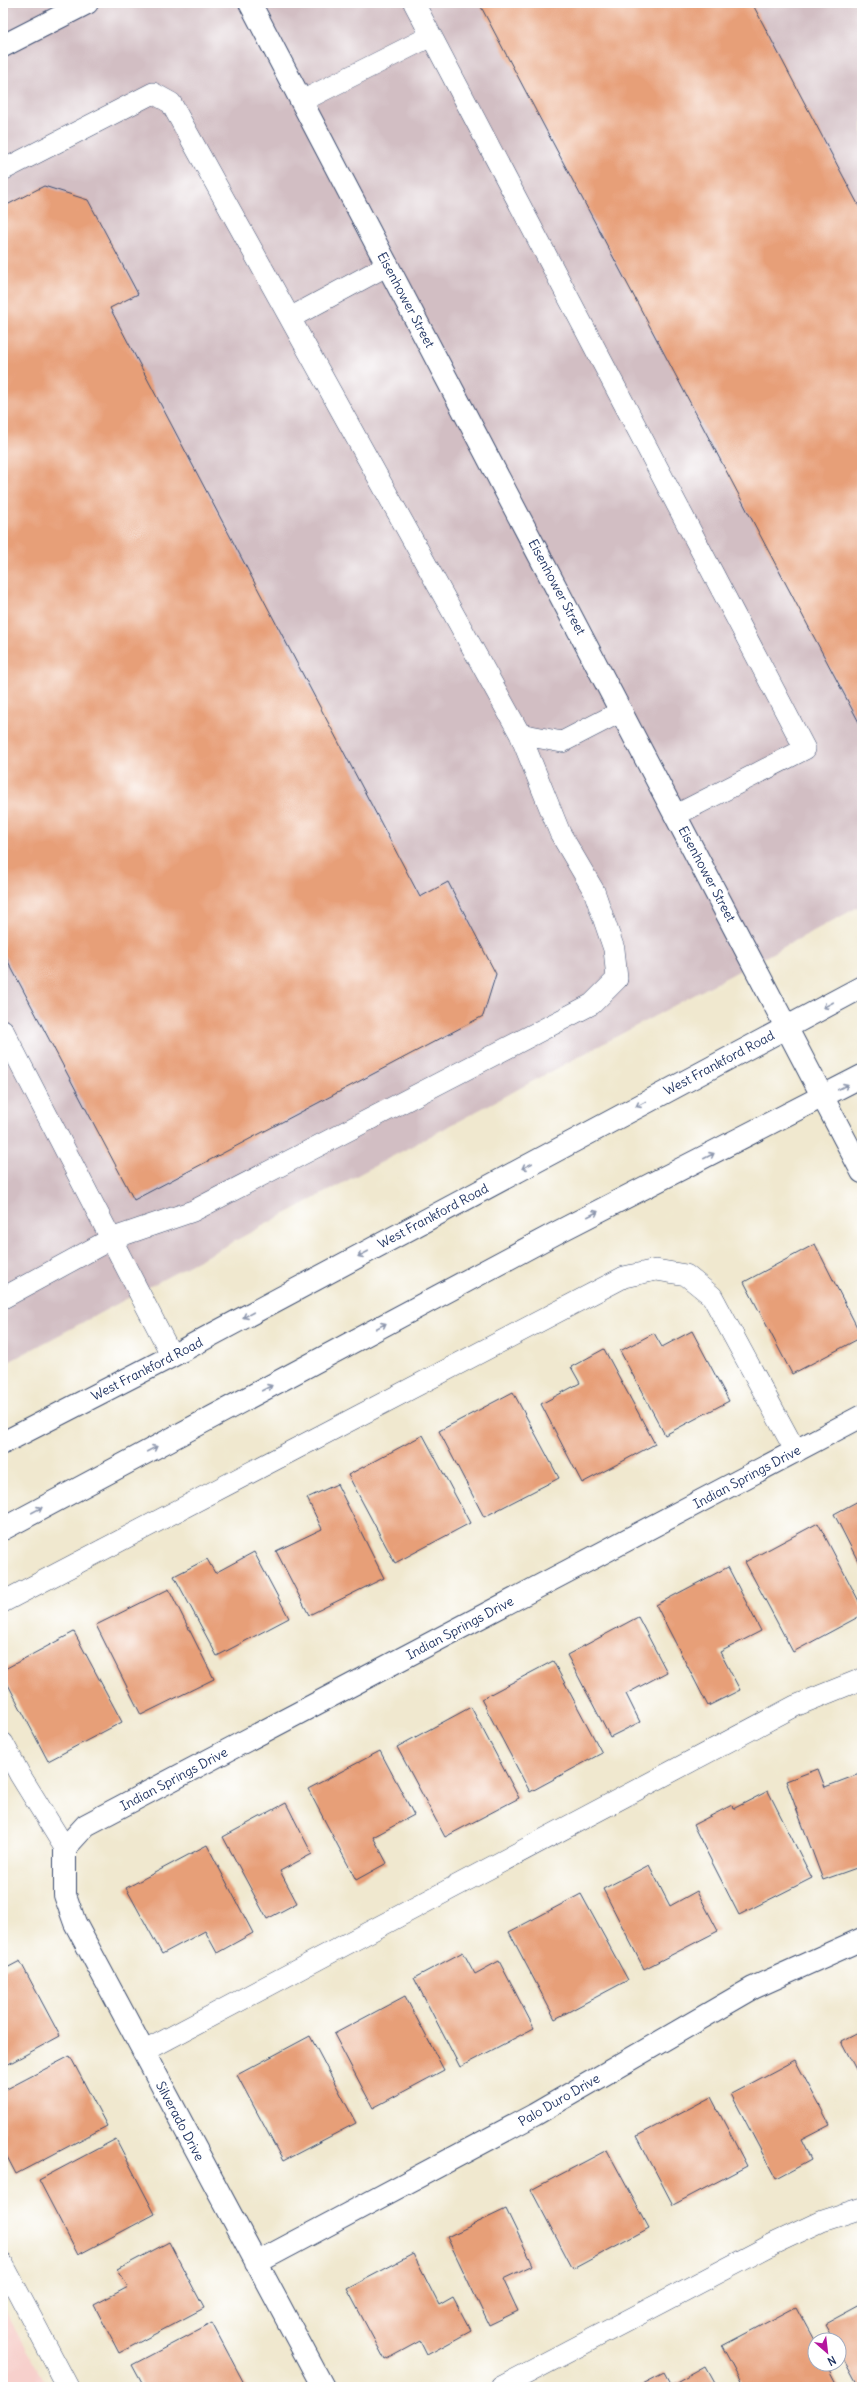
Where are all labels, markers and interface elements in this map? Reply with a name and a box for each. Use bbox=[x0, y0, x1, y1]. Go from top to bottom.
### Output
street label: Eisenhower Street bbox=[374, 249, 439, 351]
street label: Eisenhower Street bbox=[525, 536, 590, 638]
street label: Eisenhower Street bbox=[675, 823, 740, 925]
one-way arrow bbox=[822, 1002, 834, 1009]
street label: West Frankford Road bbox=[661, 1026, 778, 1099]
one-way arrow bbox=[837, 1082, 849, 1090]
one-way arrow bbox=[636, 1101, 648, 1109]
one-way arrow bbox=[702, 1151, 714, 1159]
one-way arrow bbox=[521, 1163, 533, 1170]
street label: West Frankford Road bbox=[375, 1179, 492, 1252]
one-way arrow bbox=[586, 1210, 598, 1217]
one-way arrow bbox=[357, 1251, 369, 1258]
one-way arrow bbox=[243, 1312, 255, 1320]
one-way arrow bbox=[375, 1322, 387, 1330]
street label: West Frankford Road bbox=[88, 1333, 206, 1405]
one-way arrow bbox=[260, 1383, 272, 1391]
street label: Indian Springs Drive bbox=[690, 1442, 804, 1512]
one-way arrow bbox=[146, 1445, 158, 1452]
one-way arrow bbox=[31, 1506, 43, 1514]
street label: Indian Springs Drive bbox=[403, 1593, 517, 1663]
street label: Indian Springs Drive bbox=[117, 1744, 231, 1814]
street label: Palo Duro Drive bbox=[515, 2070, 603, 2130]
street label: Silverado Drive bbox=[152, 2078, 208, 2164]
north arrow bbox=[807, 2332, 847, 2372]
text: N bbox=[825, 2353, 838, 2369]

